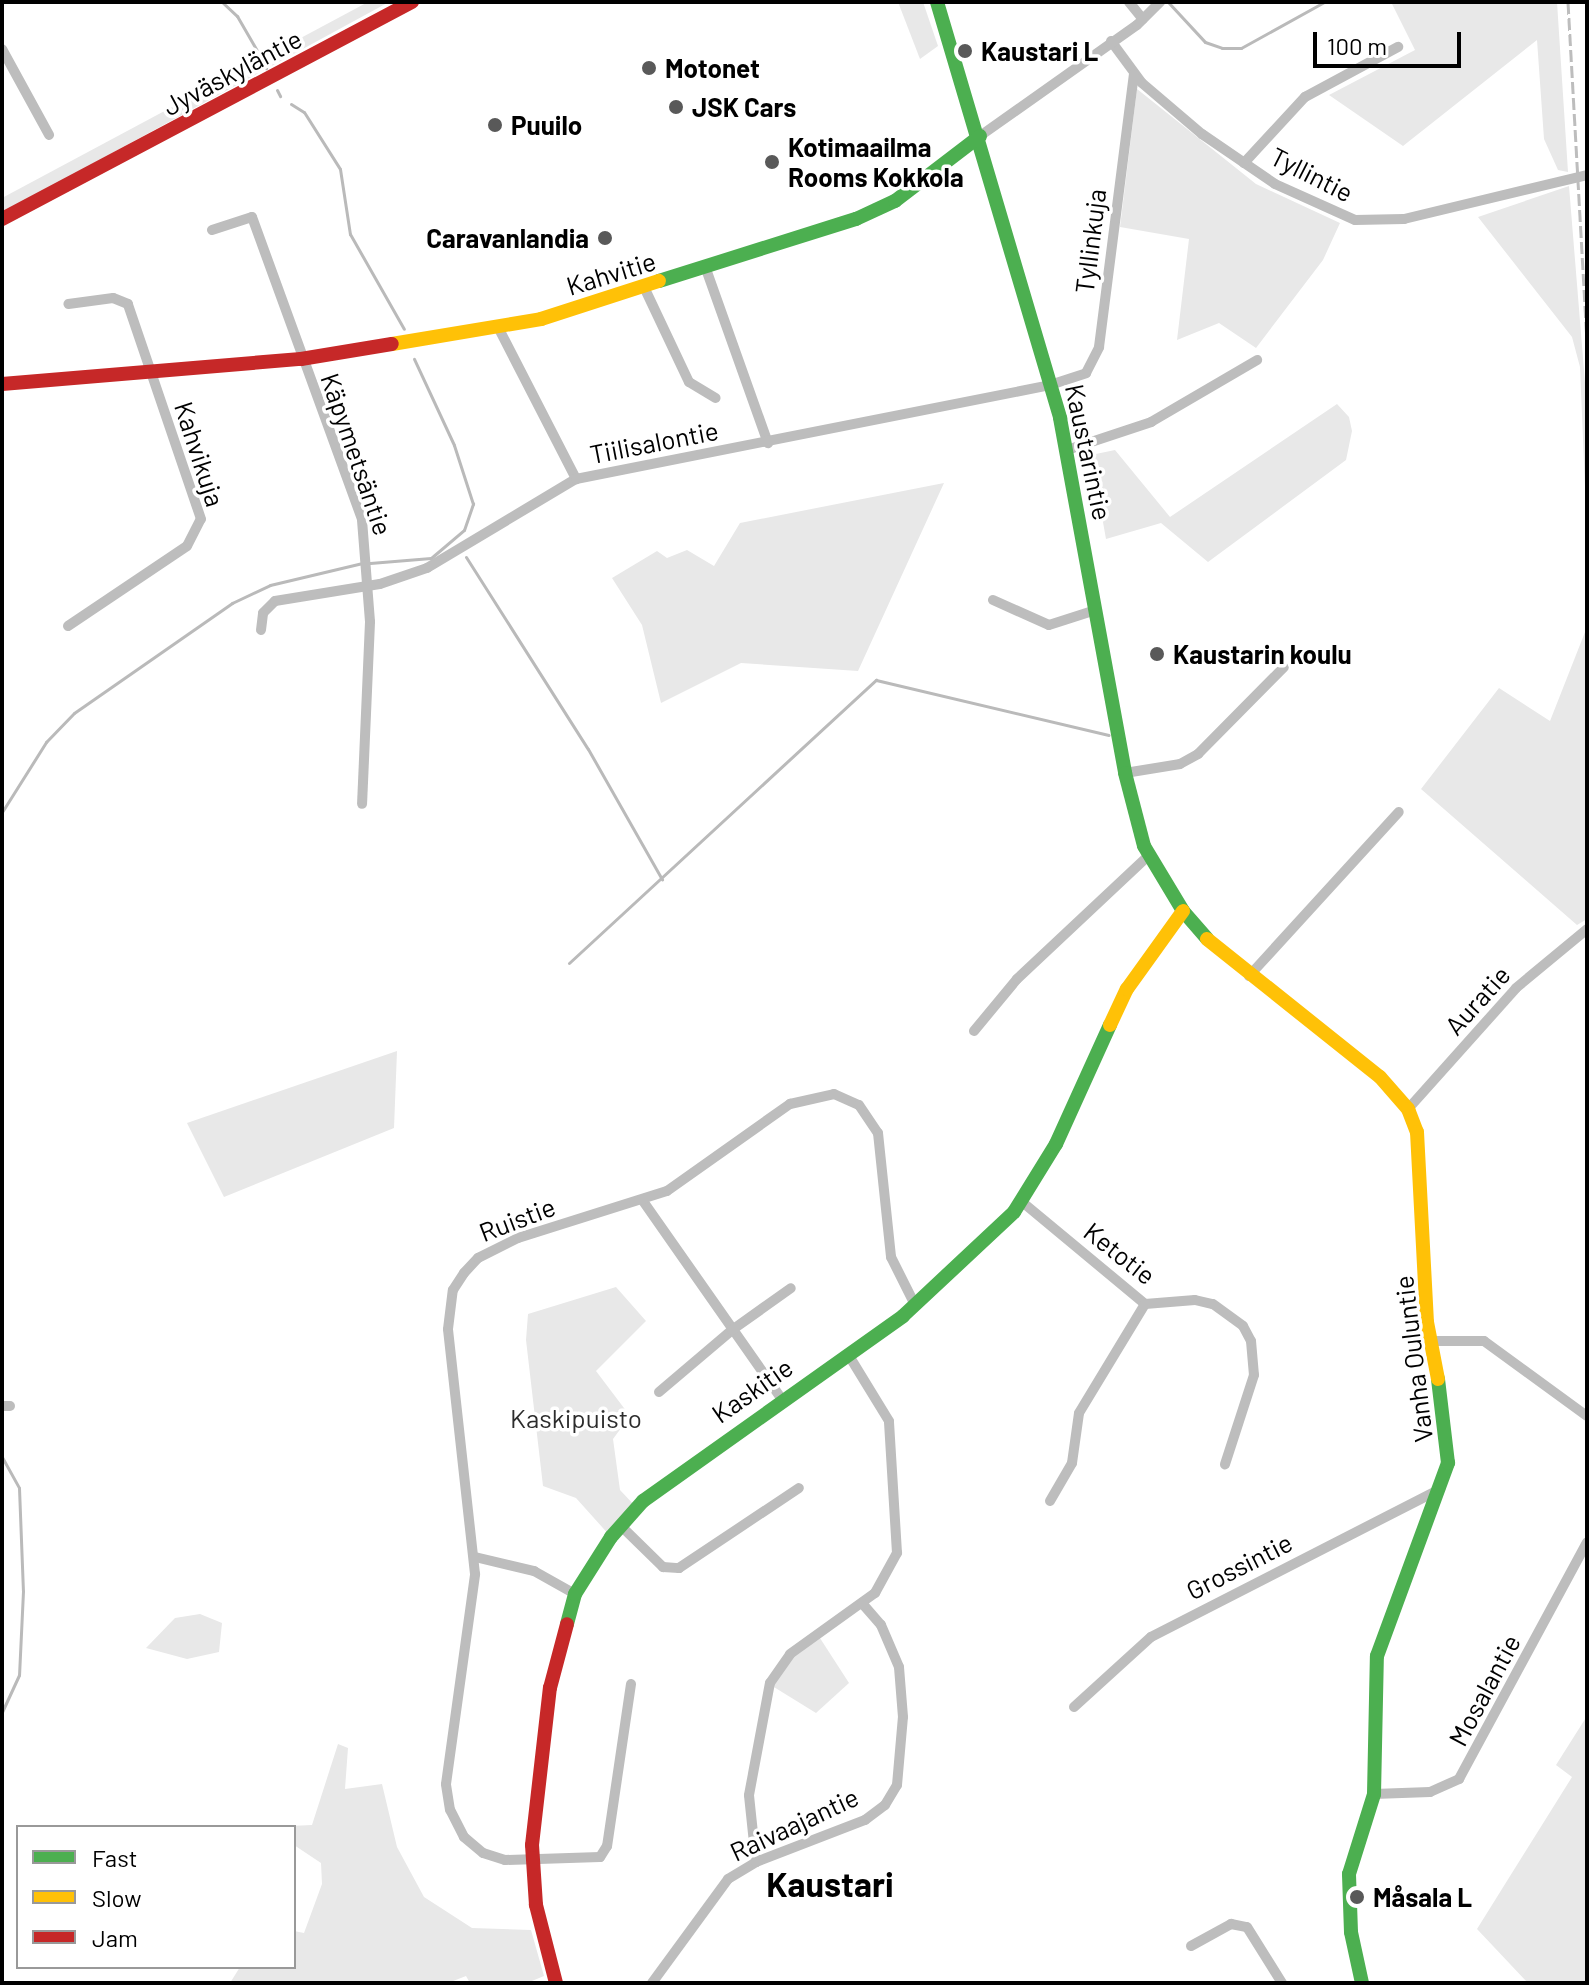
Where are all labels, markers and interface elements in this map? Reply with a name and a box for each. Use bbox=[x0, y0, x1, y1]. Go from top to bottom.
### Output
scale bar bbox=[1317, 16, 1465, 66]
street label: Jyväskyläntie bbox=[157, 22, 307, 122]
text: 100 m bbox=[1327, 31, 1387, 60]
place label: Kaustari L bbox=[981, 35, 1098, 67]
marker: Kaustari L bbox=[956, 42, 974, 60]
place label: Motonet bbox=[665, 52, 760, 84]
marker: Motonet bbox=[640, 59, 658, 77]
place label: JSK Cars bbox=[692, 91, 796, 123]
marker: JSK Cars bbox=[667, 98, 685, 116]
place label: Puuilo bbox=[511, 109, 582, 141]
marker: Puuilo bbox=[486, 116, 504, 134]
place label: Kotimaailma Rooms Kokkola bbox=[788, 131, 964, 192]
street label: Tyllintie bbox=[1266, 140, 1358, 208]
marker: Kotimaailma Rooms Kokkola bbox=[763, 153, 781, 171]
street label: Tyllinkuja bbox=[1068, 187, 1112, 295]
place label: Caravanlandia bbox=[426, 222, 589, 254]
marker: Caravanlandia bbox=[596, 229, 614, 247]
street label: Kahvitie bbox=[563, 245, 659, 301]
street label: Käpymetsäntie bbox=[315, 369, 399, 539]
street label: Kaustarintie bbox=[1059, 381, 1119, 523]
street label: Kahvikuja bbox=[168, 398, 232, 510]
street label: Tiilisalontie bbox=[587, 414, 721, 470]
place label: Kaustarin koulu bbox=[1173, 638, 1352, 670]
marker: Kaustarin koulu bbox=[1148, 645, 1166, 663]
street label: Auratie bbox=[1438, 959, 1516, 1041]
street label: Ruistie bbox=[475, 1190, 559, 1248]
street label: Ketotie bbox=[1078, 1215, 1162, 1291]
street label: Vanha Ouluntie bbox=[1387, 1274, 1439, 1444]
street label: Kaskitie bbox=[706, 1351, 798, 1429]
park label: Kaskipuisto bbox=[510, 1402, 642, 1434]
street label: Grossintie bbox=[1181, 1526, 1297, 1606]
street label: Mosalantie bbox=[1442, 1629, 1526, 1751]
street label: Raivaajantie bbox=[725, 1781, 863, 1867]
legend bbox=[16, 1825, 296, 1969]
text: Fast bbox=[92, 1843, 137, 1872]
district label: Kaustari bbox=[766, 1864, 894, 1904]
place label: Måsala L bbox=[1373, 1881, 1472, 1913]
text: Slow bbox=[92, 1883, 141, 1912]
marker: Måsala L bbox=[1348, 1888, 1366, 1906]
text: Jam bbox=[92, 1923, 138, 1952]

